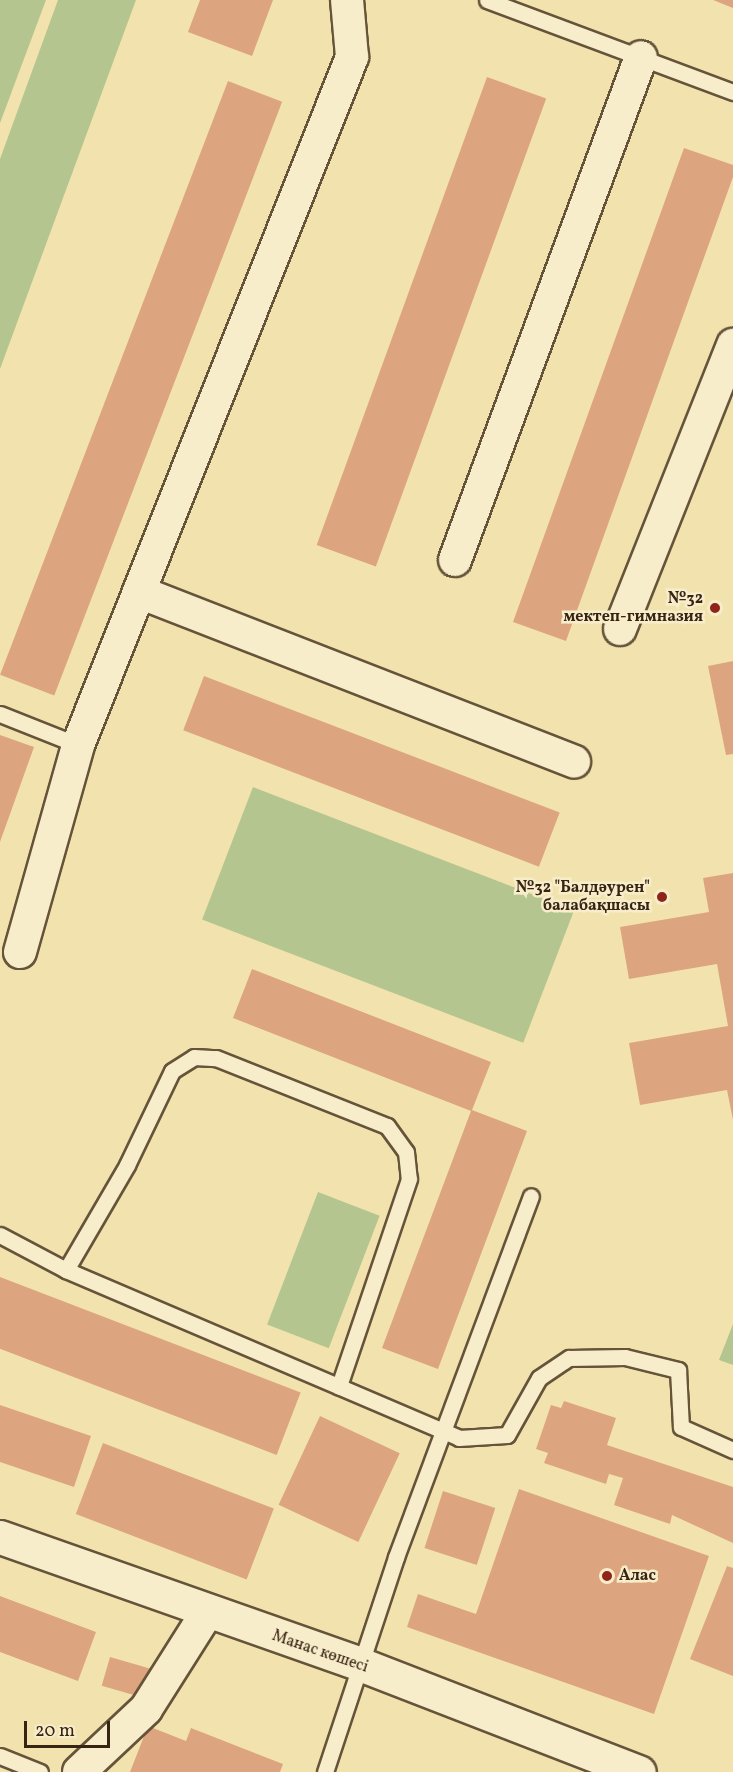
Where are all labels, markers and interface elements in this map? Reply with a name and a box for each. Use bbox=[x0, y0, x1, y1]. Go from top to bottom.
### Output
place label: №32 мектеп-гимназия bbox=[563, 589, 703, 627]
marker: №32 мектеп-гимназия bbox=[708, 601, 722, 615]
place label: №32 "Балдәурен" балабақшасы bbox=[516, 878, 650, 916]
marker: №32 "Балдәурен" балабақшасы bbox=[655, 890, 669, 904]
place label: Алас bbox=[619, 1566, 656, 1586]
marker: Алас bbox=[600, 1569, 614, 1583]
street label: Манас көшесі bbox=[269, 1627, 371, 1677]
scale bar bbox=[27, 1709, 112, 1747]
text: 20 m bbox=[35, 1719, 75, 1744]

